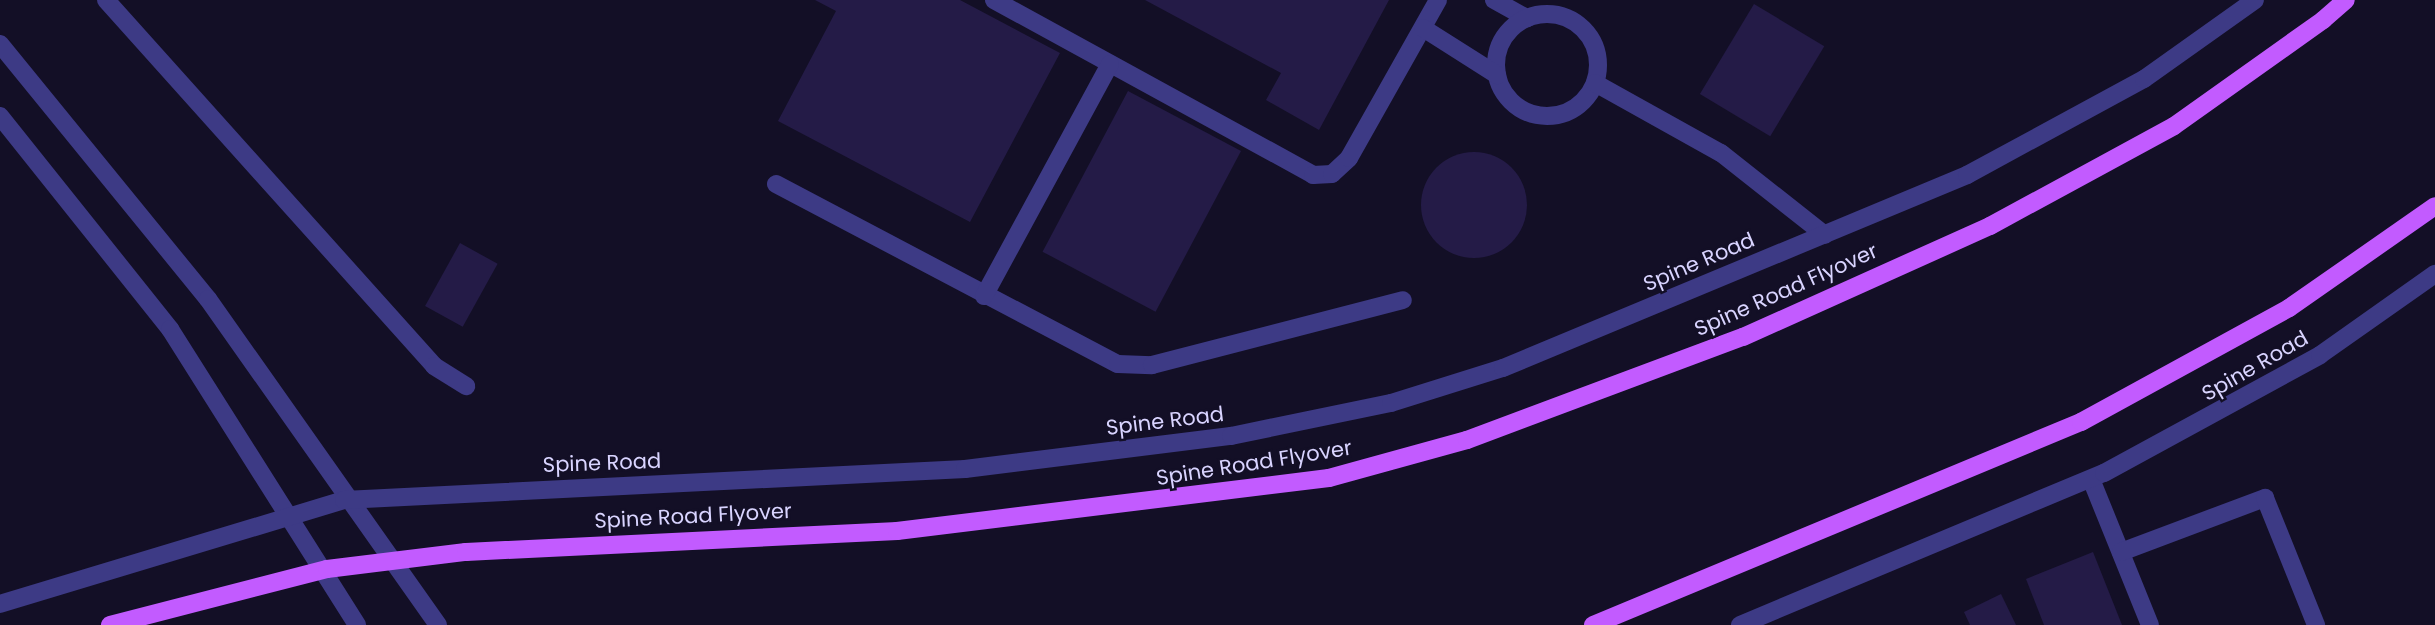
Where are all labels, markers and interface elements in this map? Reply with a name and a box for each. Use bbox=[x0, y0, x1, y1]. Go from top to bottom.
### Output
street label: Spine Road bbox=[1640, 227, 1758, 297]
street label: Spine Road Flyover bbox=[1691, 238, 1881, 342]
street label: Spine Road bbox=[2197, 325, 2313, 407]
street label: Spine Road bbox=[1105, 401, 1225, 441]
street label: Spine Road Flyover bbox=[1154, 435, 1354, 491]
street label: Spine Road bbox=[542, 448, 662, 478]
street label: Spine Road Flyover bbox=[594, 498, 792, 534]

